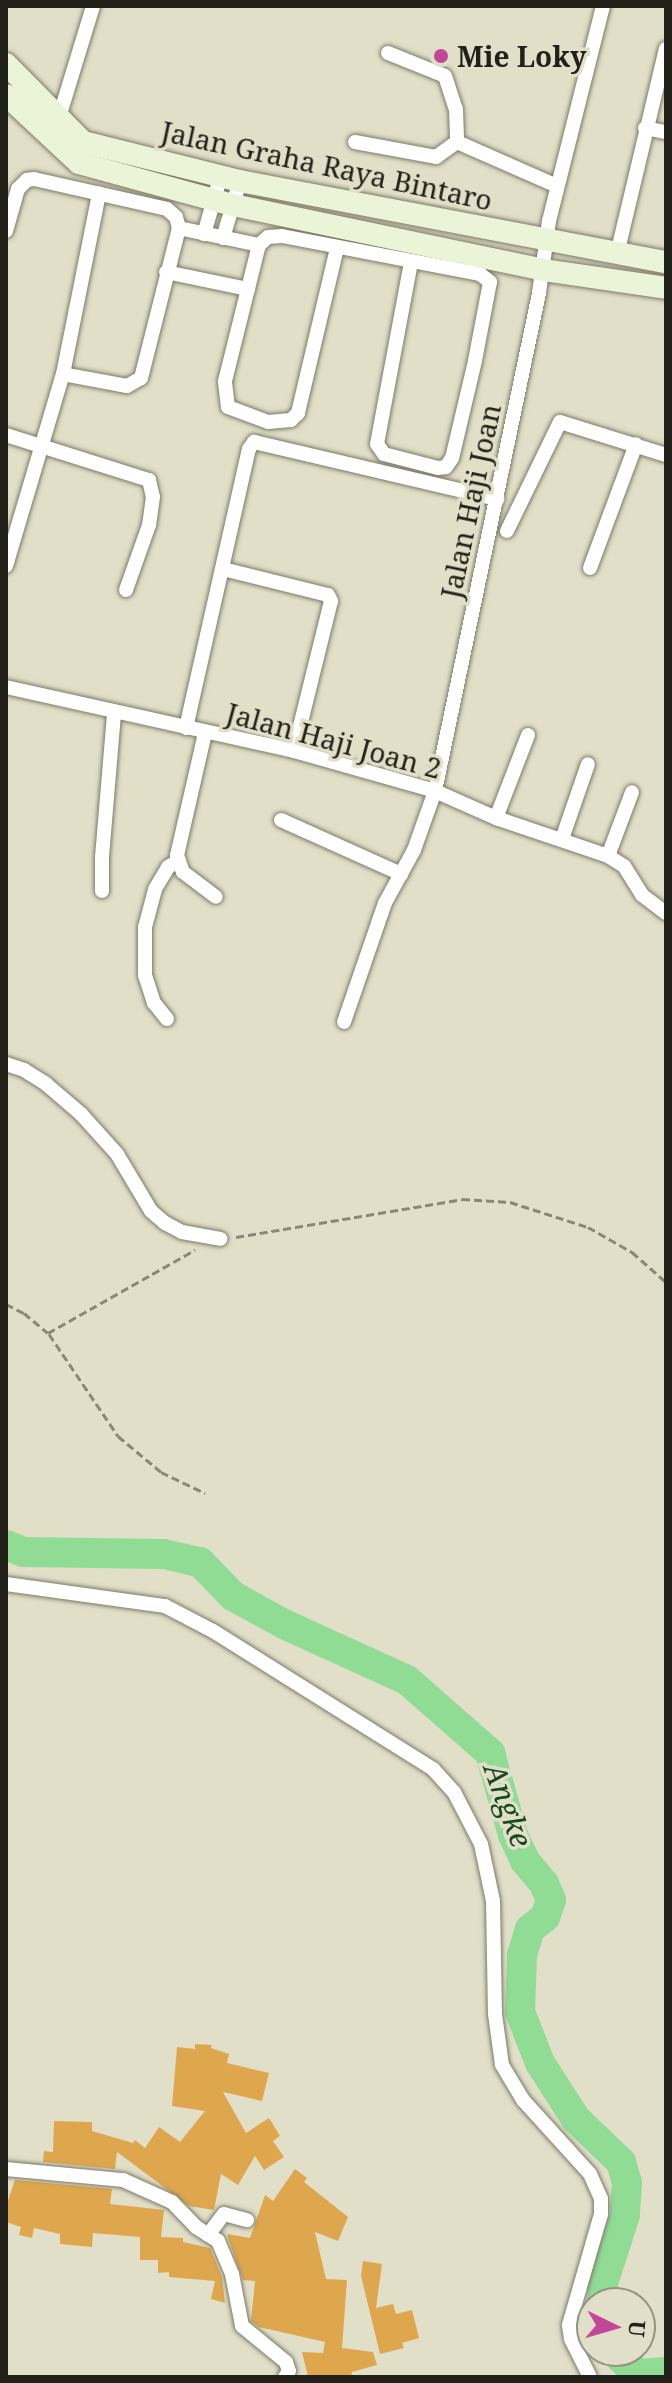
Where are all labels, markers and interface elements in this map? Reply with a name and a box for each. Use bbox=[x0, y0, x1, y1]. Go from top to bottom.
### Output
place label: Mie Loky bbox=[457, 39, 586, 73]
marker: Mie Loky bbox=[432, 47, 450, 65]
street label: Jalan Graha Raya Bintaro bbox=[158, 113, 496, 217]
street label: Jalan Haji Joan bbox=[433, 401, 507, 601]
street label: Jalan Haji Joan 2 bbox=[223, 695, 445, 785]
water label: Angke bbox=[476, 1758, 540, 1852]
north arrow bbox=[576, 2287, 656, 2367]
text: U bbox=[622, 2319, 654, 2338]

